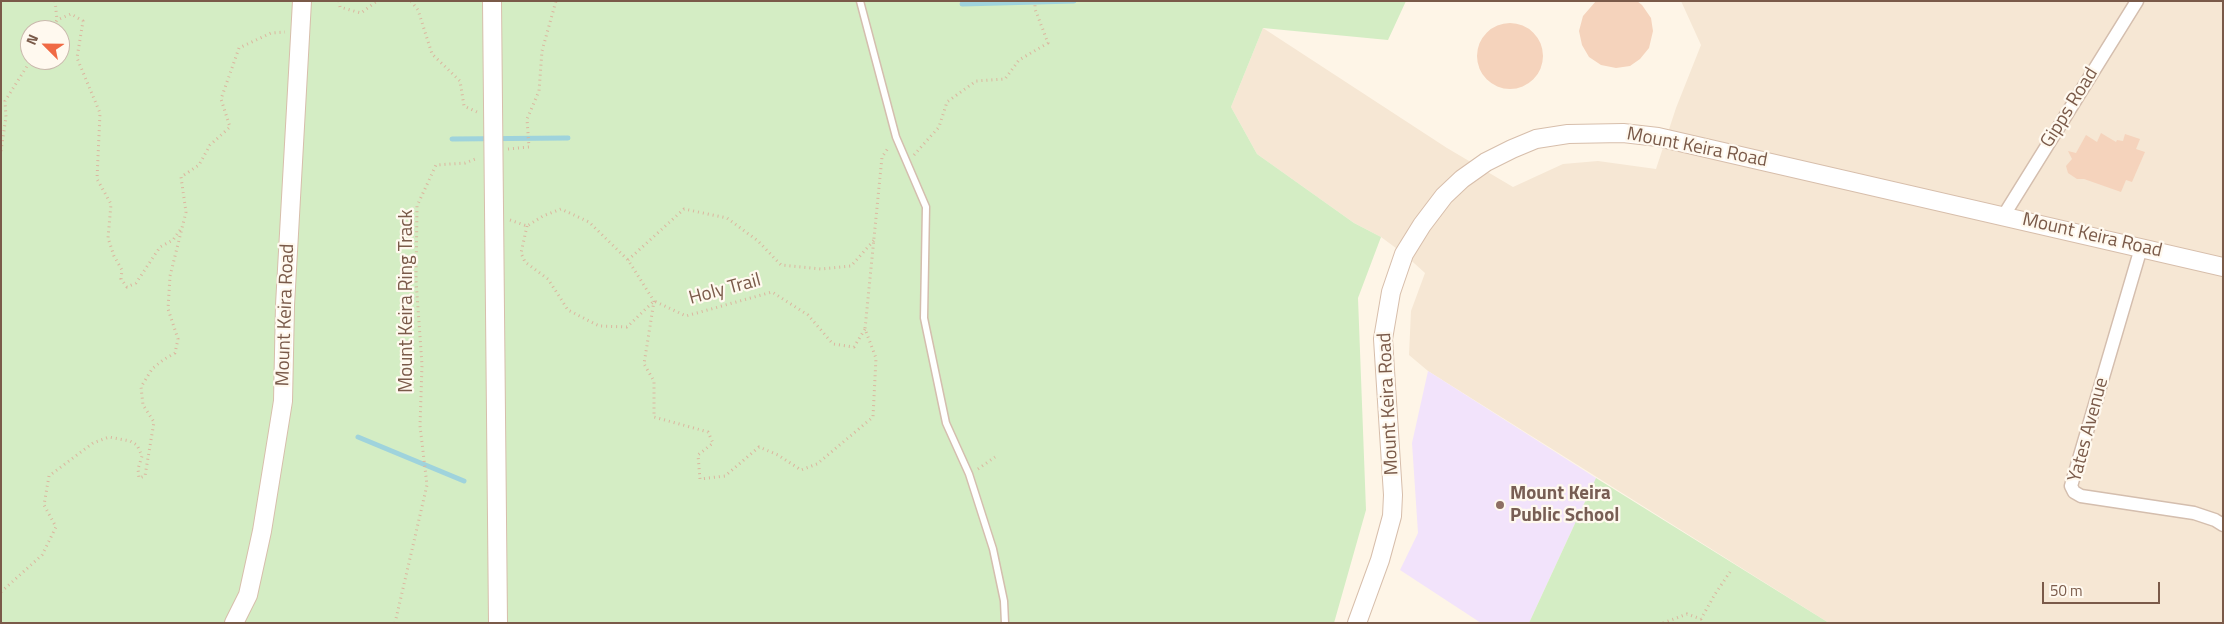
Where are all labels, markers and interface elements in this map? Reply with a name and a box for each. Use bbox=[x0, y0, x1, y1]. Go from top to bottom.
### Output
north arrow bbox=[20, 20, 70, 70]
text: N bbox=[20, 31, 43, 48]
street label: Gipps Road bbox=[2036, 64, 2104, 152]
street label: Mount Keira Road bbox=[1625, 123, 1769, 173]
street label: Mount Keira Ring Track bbox=[396, 209, 418, 393]
street label: Mount Keira Road bbox=[2020, 209, 2164, 263]
street label: Mount Keira Road bbox=[272, 243, 300, 387]
street label: Holy Trail bbox=[687, 269, 763, 311]
street label: Mount Keira Road bbox=[1374, 332, 1404, 476]
street label: Yates Avenue bbox=[2064, 375, 2114, 485]
place label: Mount Keira Public School bbox=[1510, 483, 1619, 527]
marker: Mount Keira Public School bbox=[1494, 499, 1506, 511]
scale bar bbox=[2044, 572, 2162, 604]
text: 50 m bbox=[2050, 579, 2083, 602]

